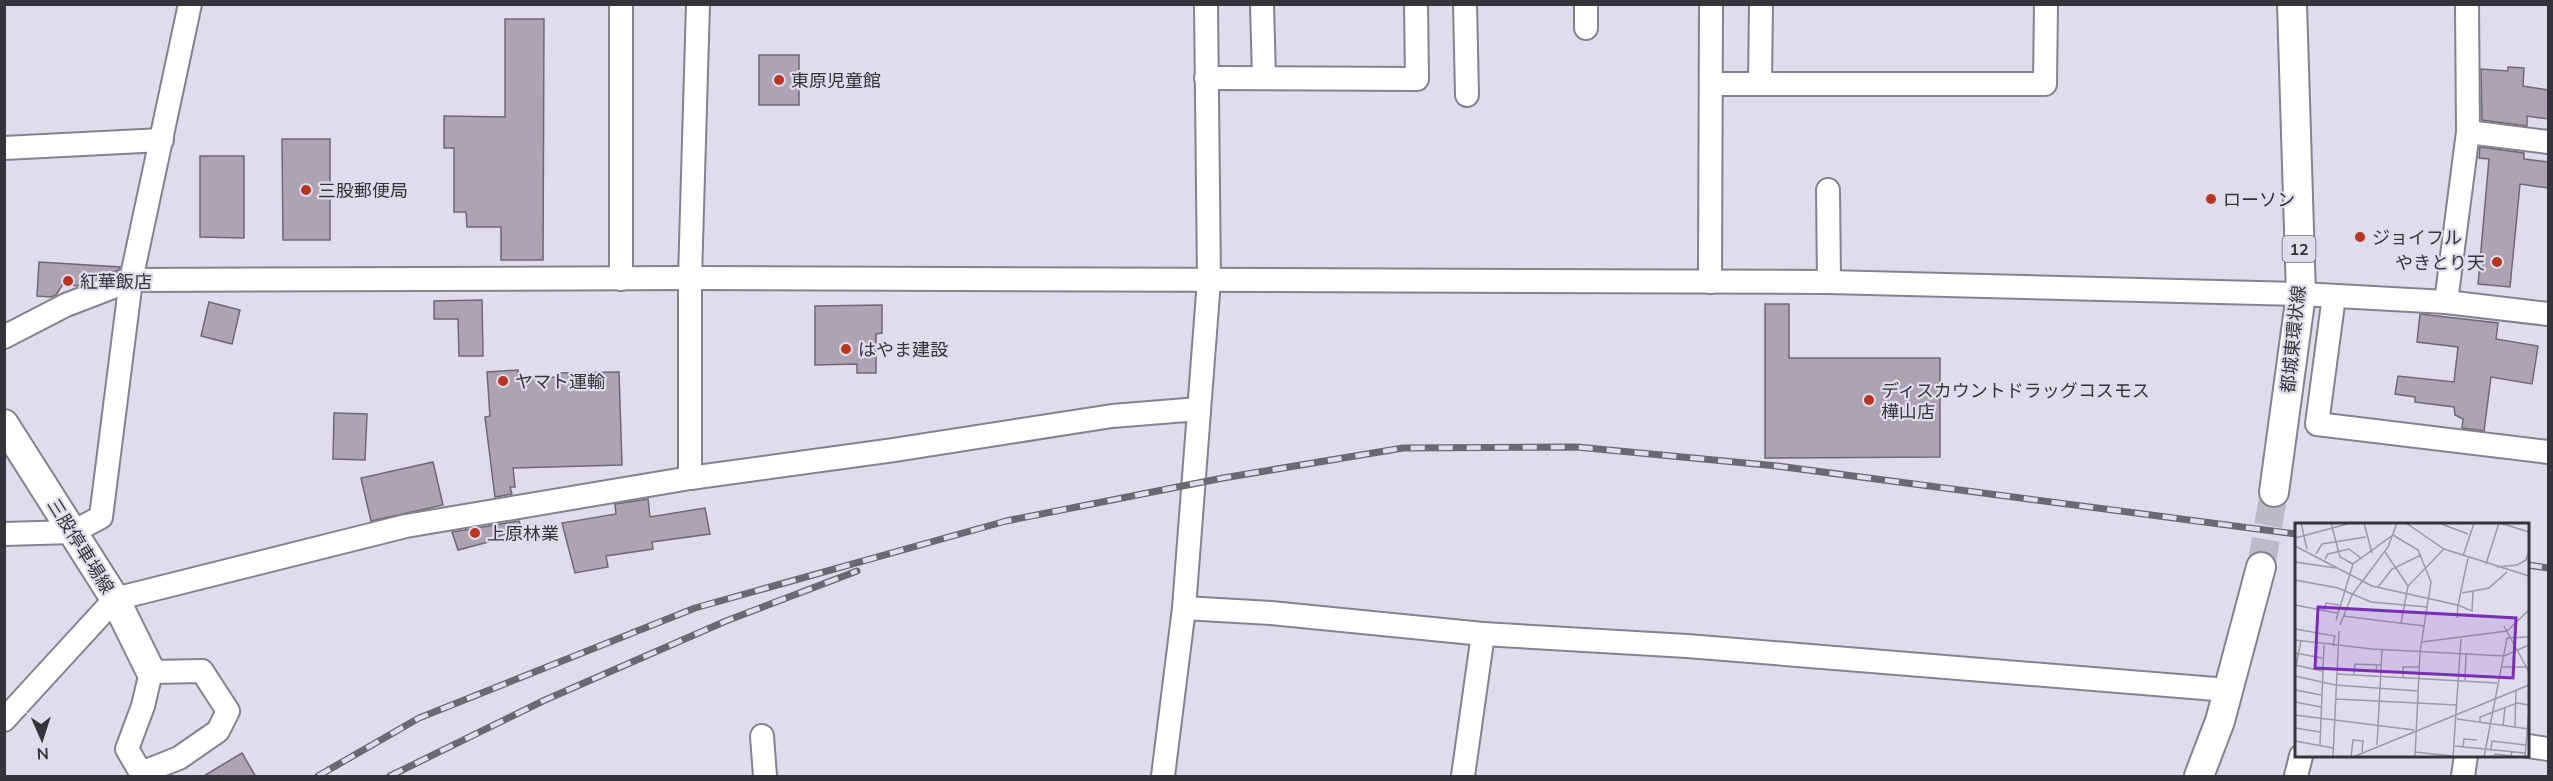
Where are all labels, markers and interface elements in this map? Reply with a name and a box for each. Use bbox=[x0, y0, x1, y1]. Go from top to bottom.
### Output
place label: 東原児童館 bbox=[791, 69, 881, 92]
marker: 東原児童館 bbox=[772, 73, 786, 87]
place label: 三股郵便局 bbox=[318, 179, 408, 202]
marker: 三股郵便局 bbox=[299, 183, 313, 197]
place label: ローソン bbox=[2223, 188, 2295, 211]
marker: ローソン bbox=[2204, 192, 2218, 206]
place label: ジョイフル bbox=[2372, 226, 2462, 249]
marker: ジョイフル bbox=[2353, 230, 2367, 244]
road number: 12 bbox=[2282, 236, 2316, 262]
place label: やきとり天 bbox=[2395, 251, 2485, 274]
marker: やきとり天 bbox=[2490, 255, 2504, 269]
place label: 紅華飯店 bbox=[80, 270, 152, 293]
marker: 紅華飯店 bbox=[61, 274, 75, 288]
street label: 都城東環状線 bbox=[2276, 284, 2310, 394]
place label: はやま建設 bbox=[858, 338, 948, 361]
marker: はやま建設 bbox=[839, 342, 853, 356]
place label: ヤマト運輸 bbox=[515, 370, 605, 393]
marker: ヤマト運輸 bbox=[496, 374, 510, 388]
place label: ディスカウントドラッグコスモス 樺山店 bbox=[1881, 379, 2150, 423]
marker: ディスカウントドラッグコスモス 樺山店 bbox=[1862, 393, 1876, 407]
street label: 三股停車場線 bbox=[43, 494, 119, 598]
place label: 上原林業 bbox=[487, 522, 559, 545]
inset map bbox=[2295, 523, 2529, 757]
marker: 上原林業 bbox=[468, 526, 482, 540]
north arrow bbox=[12, 709, 72, 769]
text: N bbox=[36, 744, 49, 764]

